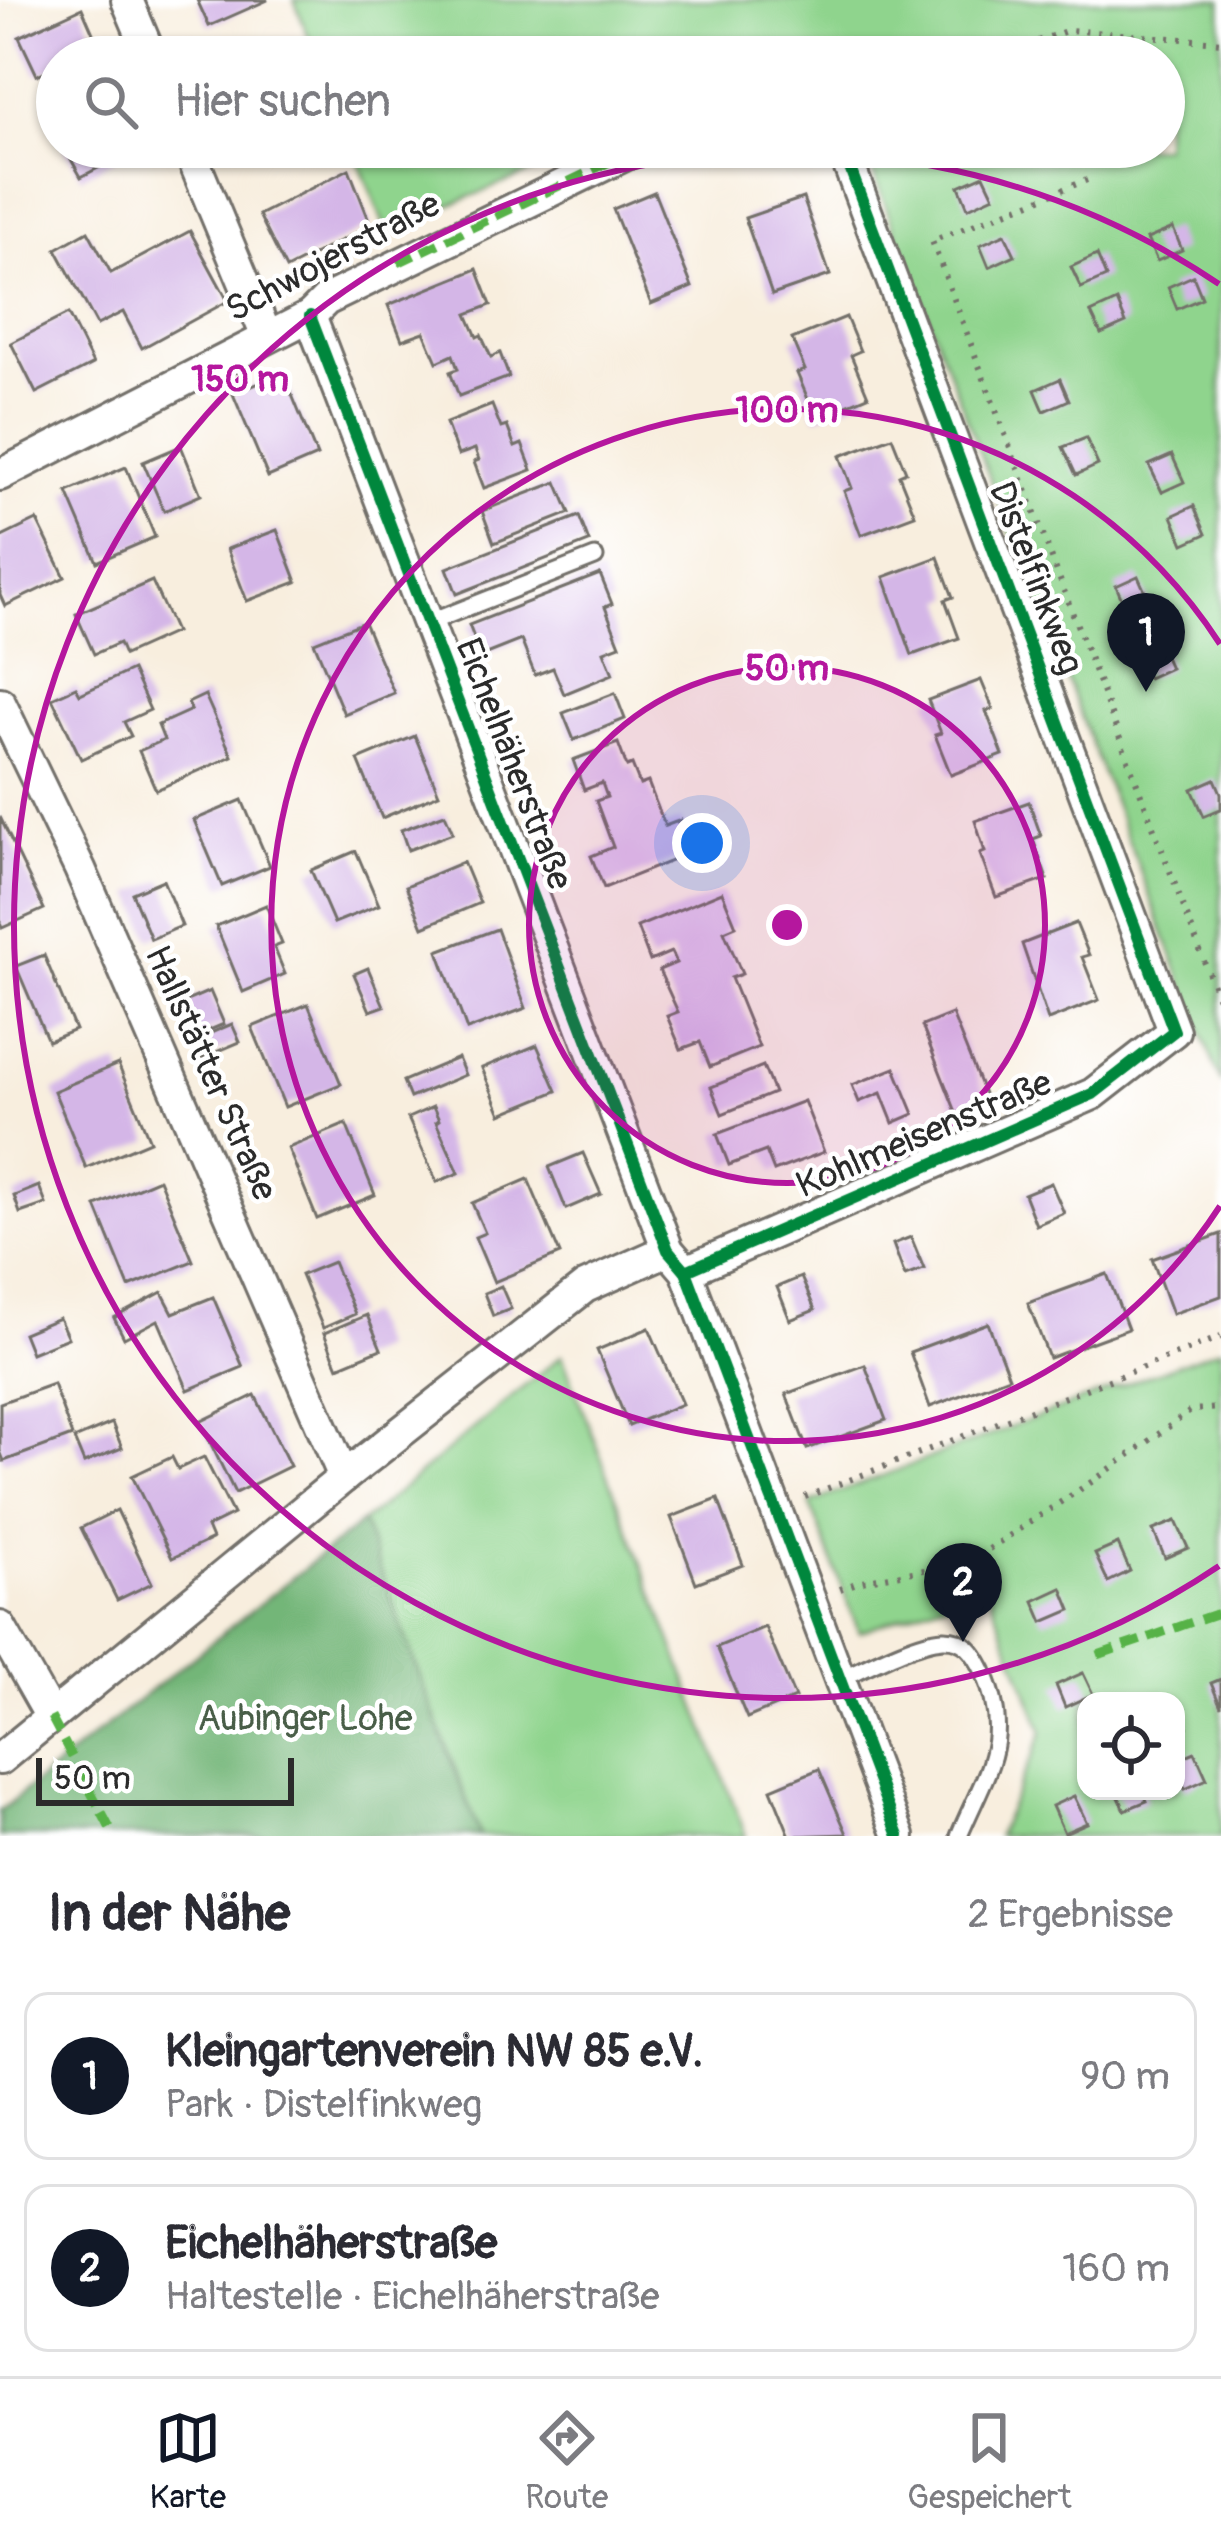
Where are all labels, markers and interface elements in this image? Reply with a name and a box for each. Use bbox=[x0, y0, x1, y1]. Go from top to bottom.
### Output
search box bbox=[36, 36, 1185, 168]
icon: search bbox=[78, 69, 144, 135]
text: Hier suchen bbox=[174, 74, 391, 130]
street label: Schwojerstraße bbox=[218, 182, 448, 332]
text: 150 m bbox=[191, 357, 289, 402]
text: 100 m bbox=[735, 388, 839, 433]
street label: Distelfinkweg bbox=[979, 475, 1093, 681]
pin: 1 bbox=[1107, 593, 1185, 692]
street label: Eichelhäherstraße bbox=[445, 632, 583, 896]
text: 50 m bbox=[745, 646, 829, 691]
your location bbox=[672, 813, 732, 873]
centre of rings bbox=[766, 904, 808, 946]
street label: Hallstätter Straße bbox=[135, 939, 287, 1208]
street label: Kohlmeisenstraße bbox=[790, 1060, 1059, 1208]
pin: 2 bbox=[924, 1543, 1002, 1642]
map controls bbox=[1077, 1692, 1185, 1800]
button: locate bbox=[1077, 1692, 1185, 1800]
park label: Aubinger Lohe bbox=[198, 1696, 413, 1741]
scale bar bbox=[36, 1752, 294, 1805]
text: 50 m bbox=[54, 1758, 131, 1799]
text: In der Nähe bbox=[48, 1882, 290, 1946]
text: 2 Ergebnisse bbox=[967, 1890, 1173, 1939]
text: Kleingartenverein NW 85 e.V. bbox=[165, 2024, 703, 2080]
text: 1 bbox=[82, 2052, 98, 2101]
text: 90 m bbox=[1080, 2052, 1170, 2101]
text: Park · Distelfinkweg bbox=[165, 2080, 482, 2129]
text: Eichelhäherstraße bbox=[165, 2216, 497, 2272]
text: 2 bbox=[79, 2244, 101, 2293]
text: 160 m bbox=[1062, 2244, 1170, 2293]
text: Haltestelle · Eichelhäherstraße bbox=[165, 2272, 660, 2321]
tab: Karte bbox=[150, 2405, 226, 2518]
tab: Route bbox=[525, 2405, 608, 2518]
tab: Gespeichert bbox=[907, 2405, 1071, 2518]

